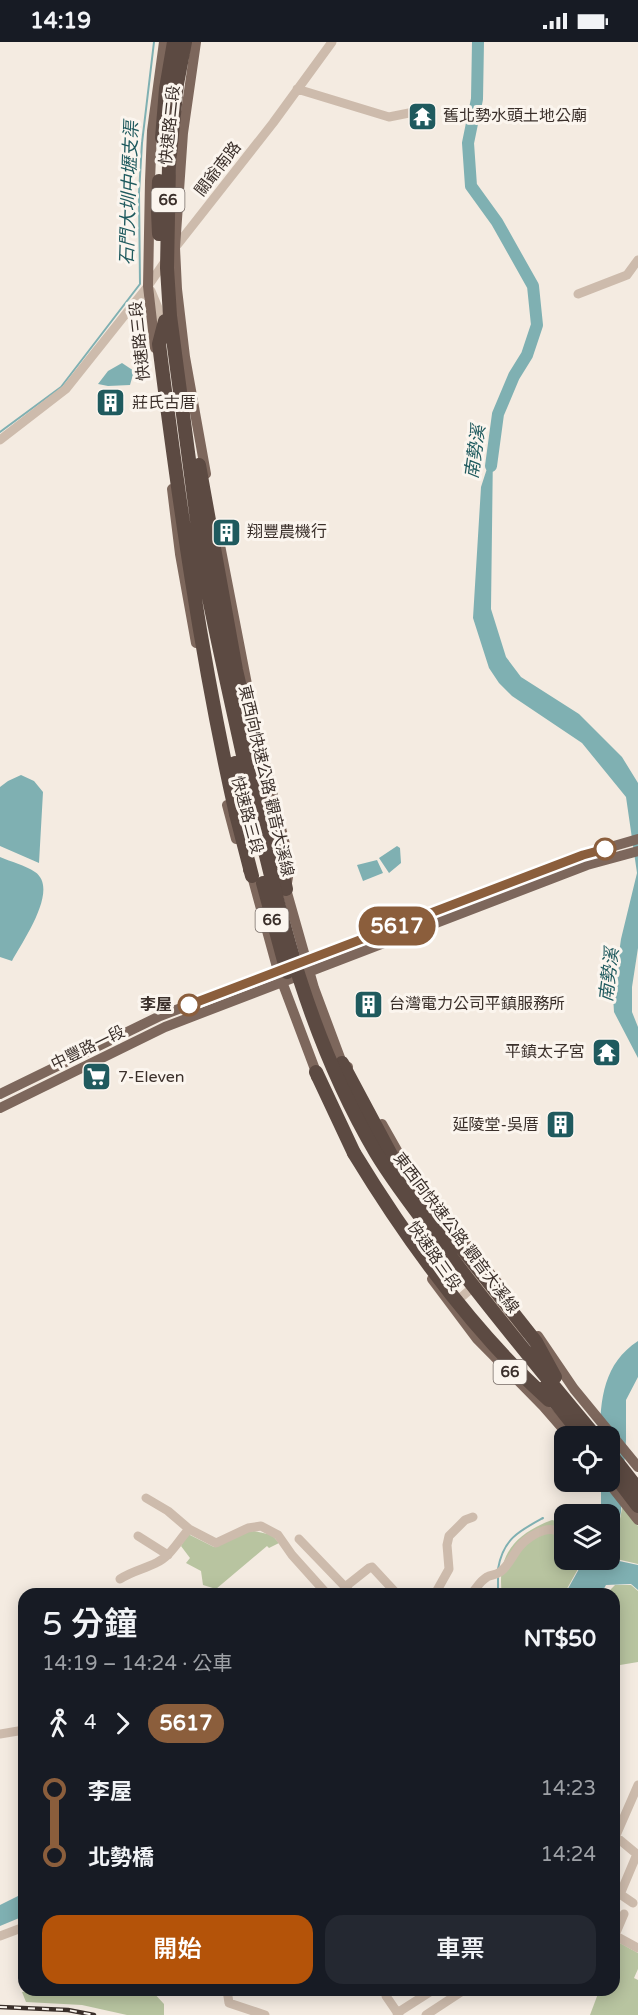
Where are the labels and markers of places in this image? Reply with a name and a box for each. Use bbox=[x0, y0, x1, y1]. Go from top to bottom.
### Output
temple icon: 舊北勢水頭土地公廟 bbox=[406, 100, 438, 132]
place label: 舊北勢水頭土地公廟 bbox=[443, 106, 587, 126]
building icon: 莊氏古厝 bbox=[95, 387, 127, 419]
place label: 莊氏古厝 bbox=[132, 393, 196, 413]
building icon: 翔豐農機行 bbox=[210, 516, 242, 548]
place label: 翔豐農機行 bbox=[247, 522, 327, 542]
unlabelled marker bbox=[594, 838, 616, 860]
building icon: 台灣電力公司平鎮服務所 bbox=[352, 988, 384, 1020]
marker: 李屋 bbox=[178, 994, 200, 1016]
place label: 台灣電力公司平鎮服務所 bbox=[389, 994, 565, 1014]
place label: 李屋 bbox=[140, 995, 172, 1015]
temple icon: 平鎮太子宮 bbox=[590, 1036, 622, 1068]
place label: 平鎮太子宮 bbox=[505, 1042, 585, 1062]
supermarket icon: 7-Eleven bbox=[81, 1061, 113, 1093]
place label: 7-Eleven bbox=[118, 1067, 185, 1087]
building icon: 延陵堂-吳厝 bbox=[544, 1109, 576, 1141]
place label: 延陵堂-吳厝 bbox=[452, 1115, 539, 1135]

